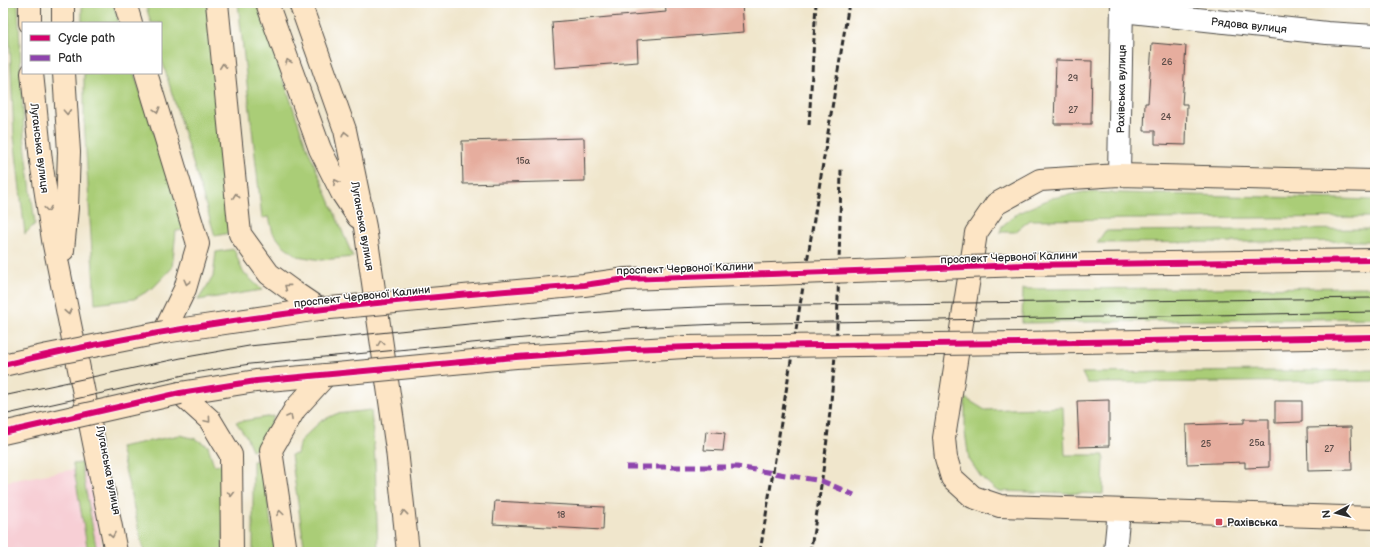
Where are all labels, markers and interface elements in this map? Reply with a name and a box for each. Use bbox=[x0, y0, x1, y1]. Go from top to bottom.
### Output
street label: Рядова вулиця bbox=[1210, 15, 1288, 36]
legend bbox=[22, 22, 162, 74]
text: Cycle path bbox=[58, 31, 115, 46]
street label: Рахівська вулиця bbox=[1114, 45, 1129, 133]
text: Path bbox=[58, 51, 83, 66]
house number: 26 bbox=[1162, 57, 1173, 68]
one-way arrow bbox=[284, 58, 292, 65]
one-way arrow bbox=[219, 63, 228, 69]
house number: 29 bbox=[1068, 73, 1078, 84]
street label: Луганська вулиця bbox=[27, 101, 51, 194]
house number: 27 bbox=[1068, 105, 1078, 116]
one-way arrow bbox=[152, 107, 161, 114]
one-way arrow bbox=[62, 109, 71, 115]
house number: 24 bbox=[1161, 112, 1172, 123]
one-way arrow bbox=[342, 131, 350, 137]
house number: 15а bbox=[516, 156, 531, 167]
one-way arrow bbox=[333, 179, 341, 186]
street label: Луганська вулиця bbox=[348, 179, 377, 272]
one-way arrow bbox=[232, 193, 241, 199]
one-way arrow bbox=[43, 206, 52, 212]
street label: проспект Червоної Калини bbox=[940, 249, 1078, 266]
street label: проспект Червоної Калини bbox=[616, 260, 754, 277]
one-way arrow bbox=[184, 278, 192, 285]
street label: проспект Червоної Калини bbox=[293, 283, 431, 310]
one-way arrow bbox=[284, 285, 291, 292]
one-way arrow bbox=[63, 308, 71, 315]
one-way arrow bbox=[377, 340, 386, 346]
one-way arrow bbox=[286, 413, 293, 421]
one-way arrow bbox=[204, 416, 211, 423]
street label: Луганська вулиця bbox=[93, 423, 124, 516]
house number: 25а bbox=[1249, 438, 1266, 449]
house number: 25 bbox=[1201, 439, 1211, 450]
house number: 27 bbox=[1324, 444, 1334, 455]
one-way arrow bbox=[227, 491, 236, 497]
north arrow bbox=[1316, 493, 1356, 533]
text: N bbox=[1320, 509, 1334, 519]
one-way arrow bbox=[276, 510, 285, 516]
one-way arrow bbox=[400, 510, 409, 516]
house number: 18 bbox=[557, 510, 565, 521]
place label: Рахівська bbox=[1227, 516, 1278, 529]
marker: Рахівська bbox=[1214, 517, 1224, 527]
one-way arrow bbox=[108, 532, 116, 538]

